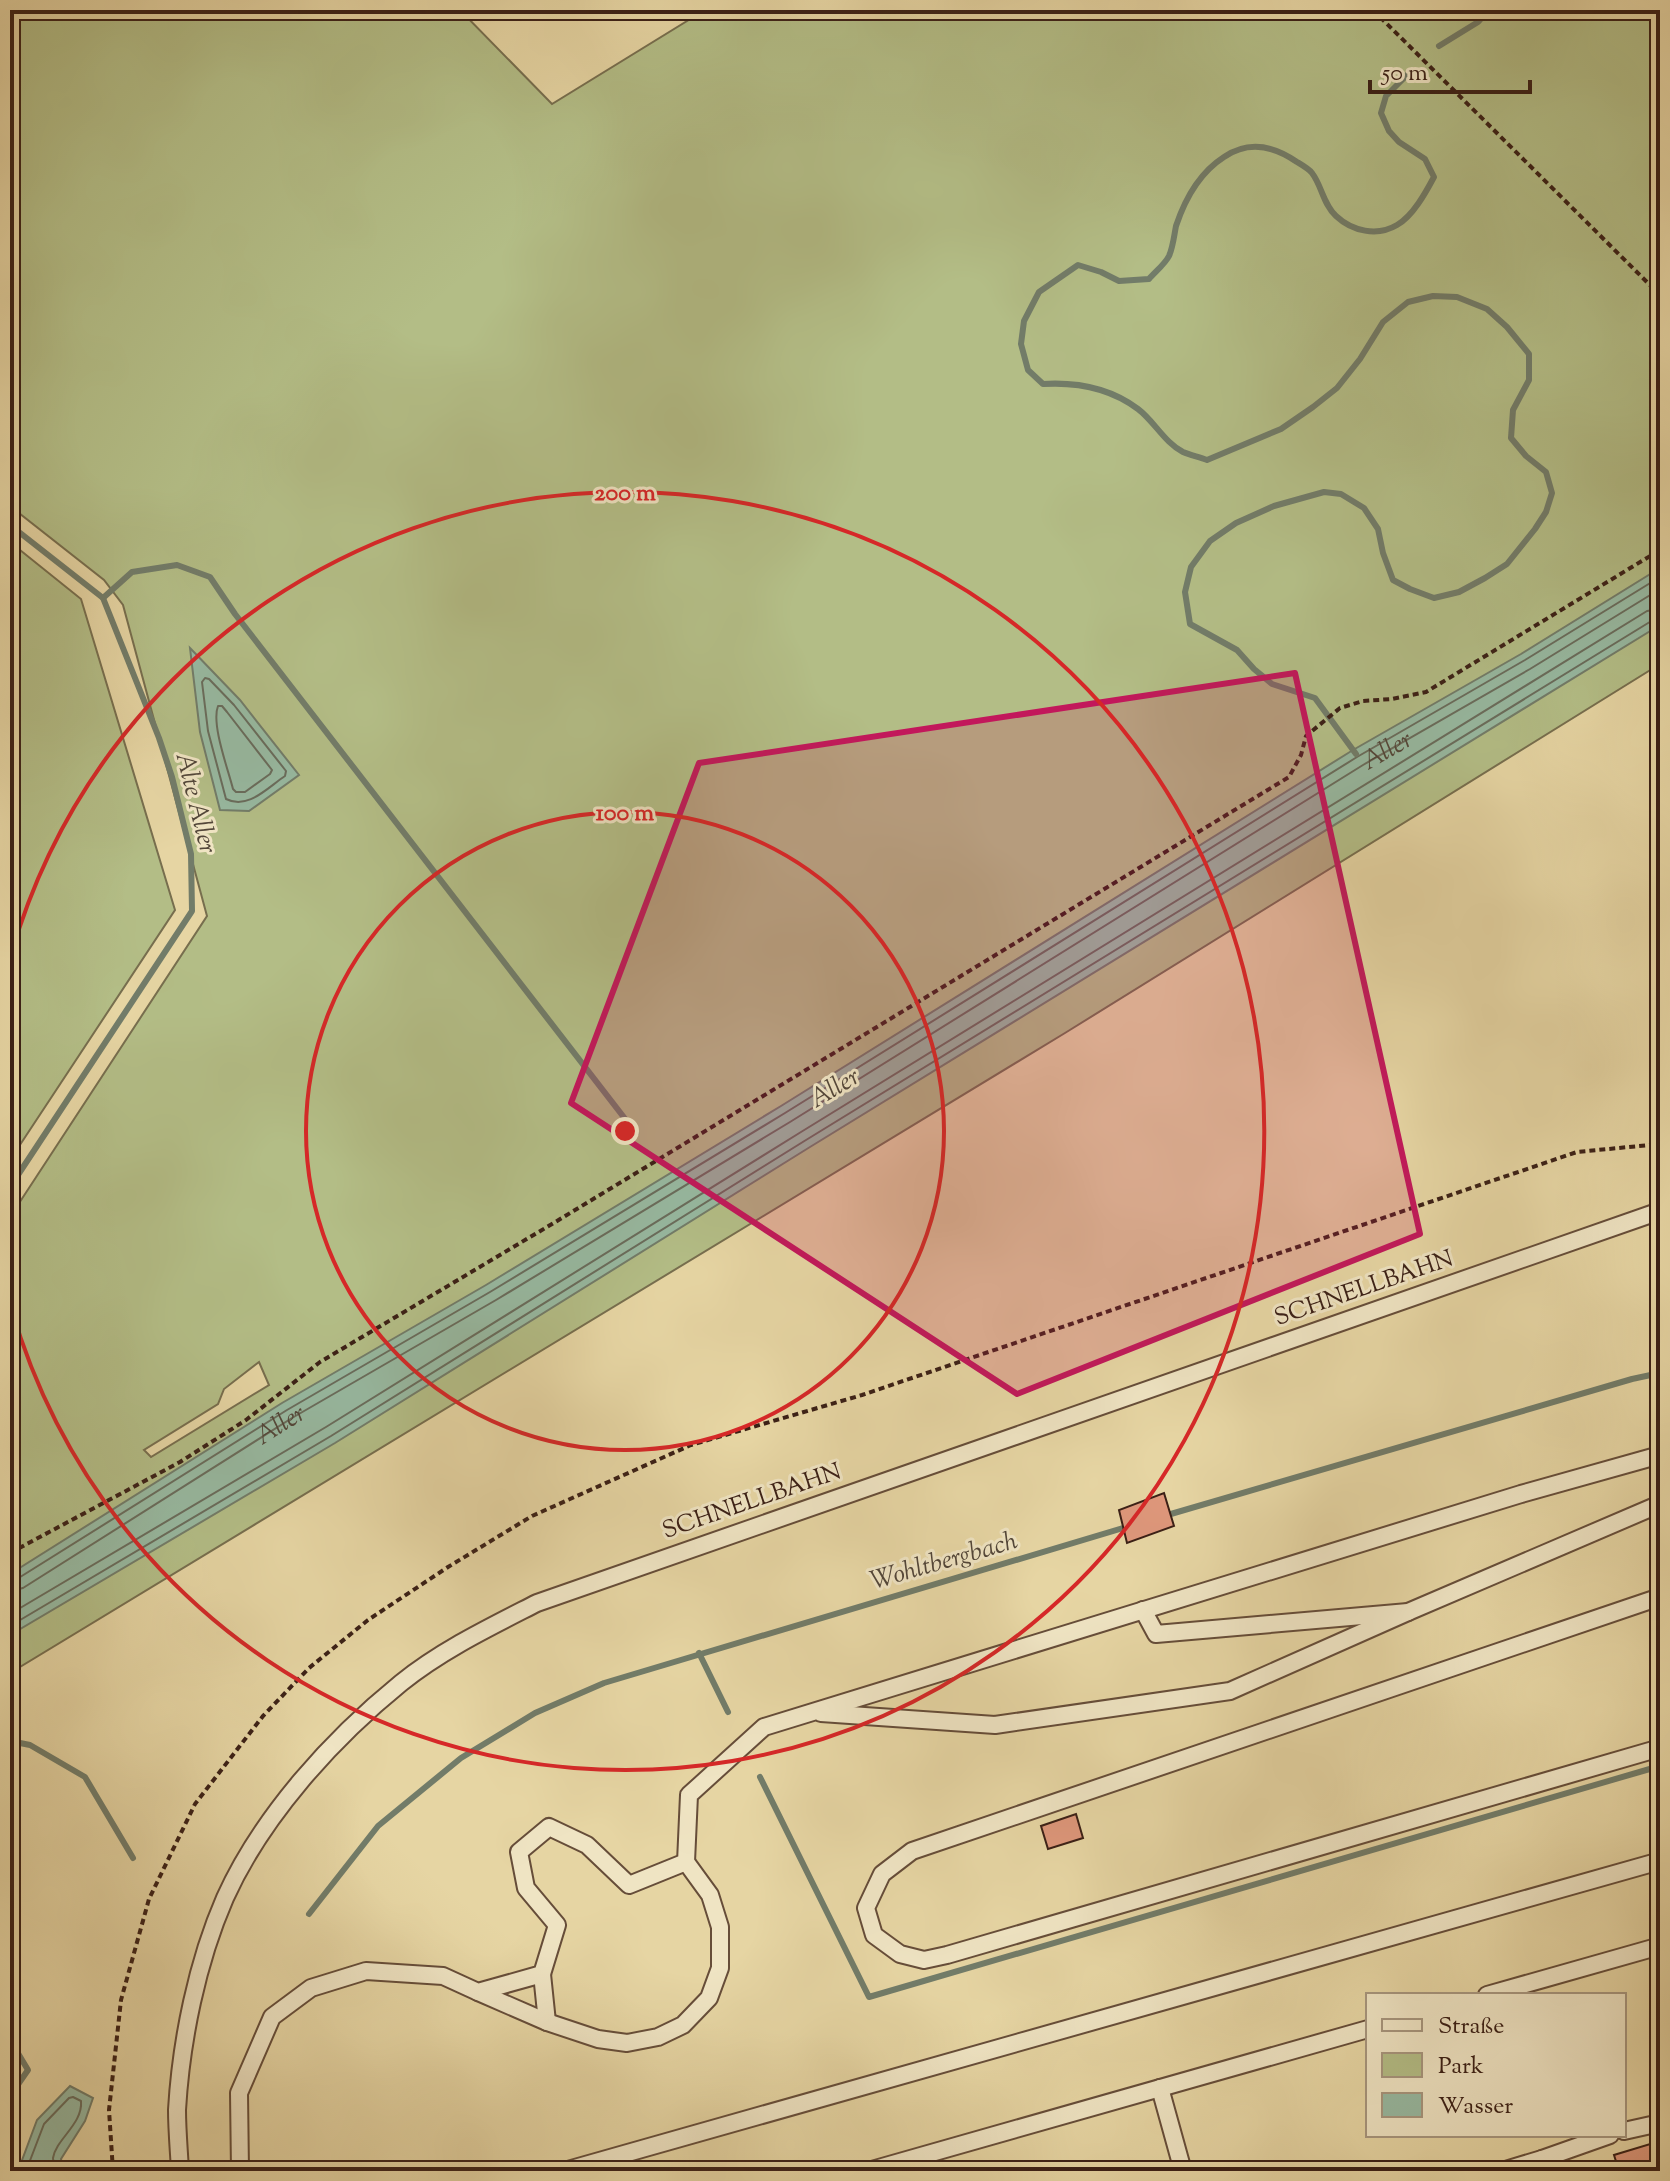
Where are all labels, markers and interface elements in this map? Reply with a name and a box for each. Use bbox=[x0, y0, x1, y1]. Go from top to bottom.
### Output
scale bar bbox=[1370, 44, 1530, 94]
text: 50 m bbox=[1380, 57, 1428, 91]
text: 200 m bbox=[594, 477, 656, 511]
water label: Aller bbox=[1355, 722, 1419, 780]
water label: Alte Aller bbox=[165, 748, 225, 858]
text: 100 m bbox=[596, 797, 654, 831]
water label: Aller bbox=[803, 1059, 867, 1119]
centre of rings bbox=[611, 1117, 639, 1145]
street label: SCHNELLBAHN bbox=[1270, 1242, 1458, 1336]
water label: Aller bbox=[248, 1395, 313, 1455]
street label: SCHNELLBAHN bbox=[658, 1455, 846, 1549]
water label: Wohltbergbach bbox=[866, 1523, 1022, 1601]
legend bbox=[1366, 1993, 1626, 2137]
text: Straße bbox=[1438, 2010, 1504, 2044]
text: Park bbox=[1438, 2050, 1484, 2084]
text: Wasser bbox=[1438, 2090, 1513, 2124]

